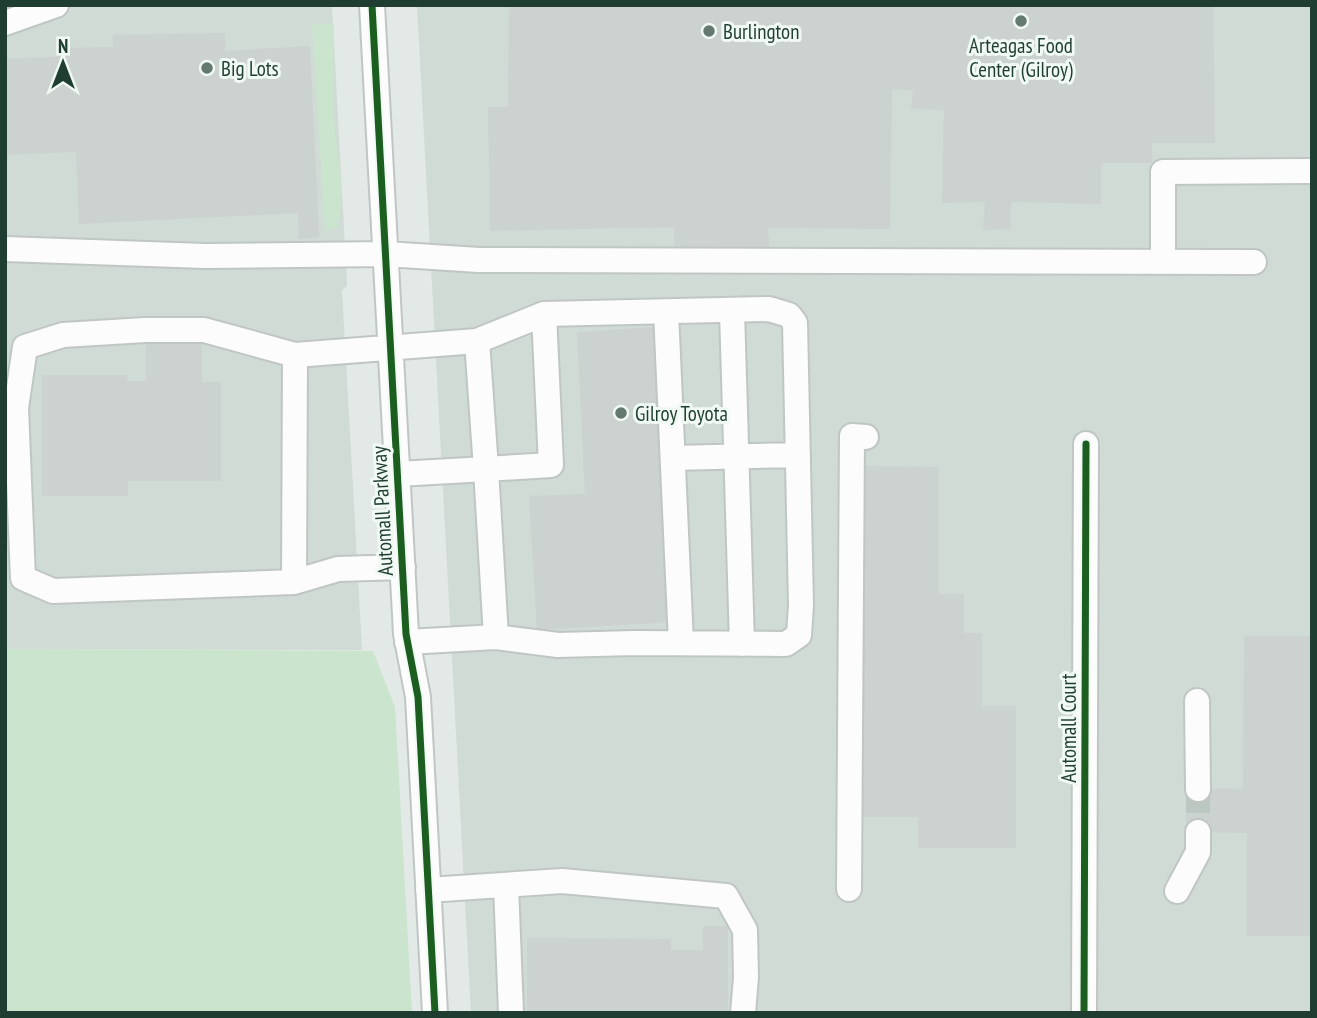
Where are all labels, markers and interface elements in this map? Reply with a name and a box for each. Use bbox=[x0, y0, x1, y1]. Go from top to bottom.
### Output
marker: Arteagas Food Center (Gilroy) bbox=[1013, 13, 1029, 29]
place label: Burlington bbox=[723, 18, 799, 45]
marker: Burlington bbox=[701, 23, 717, 39]
north arrow bbox=[28, 28, 98, 98]
place label: Arteagas Food Center (Gilroy) bbox=[969, 32, 1073, 83]
text: N bbox=[58, 34, 68, 58]
place label: Big Lots bbox=[221, 55, 279, 82]
marker: Big Lots bbox=[199, 60, 215, 76]
place label: Gilroy Toyota bbox=[635, 400, 728, 427]
marker: Gilroy Toyota bbox=[613, 405, 629, 421]
street label: Automall Parkway bbox=[365, 445, 399, 577]
street label: Automall Court bbox=[1055, 673, 1082, 783]

